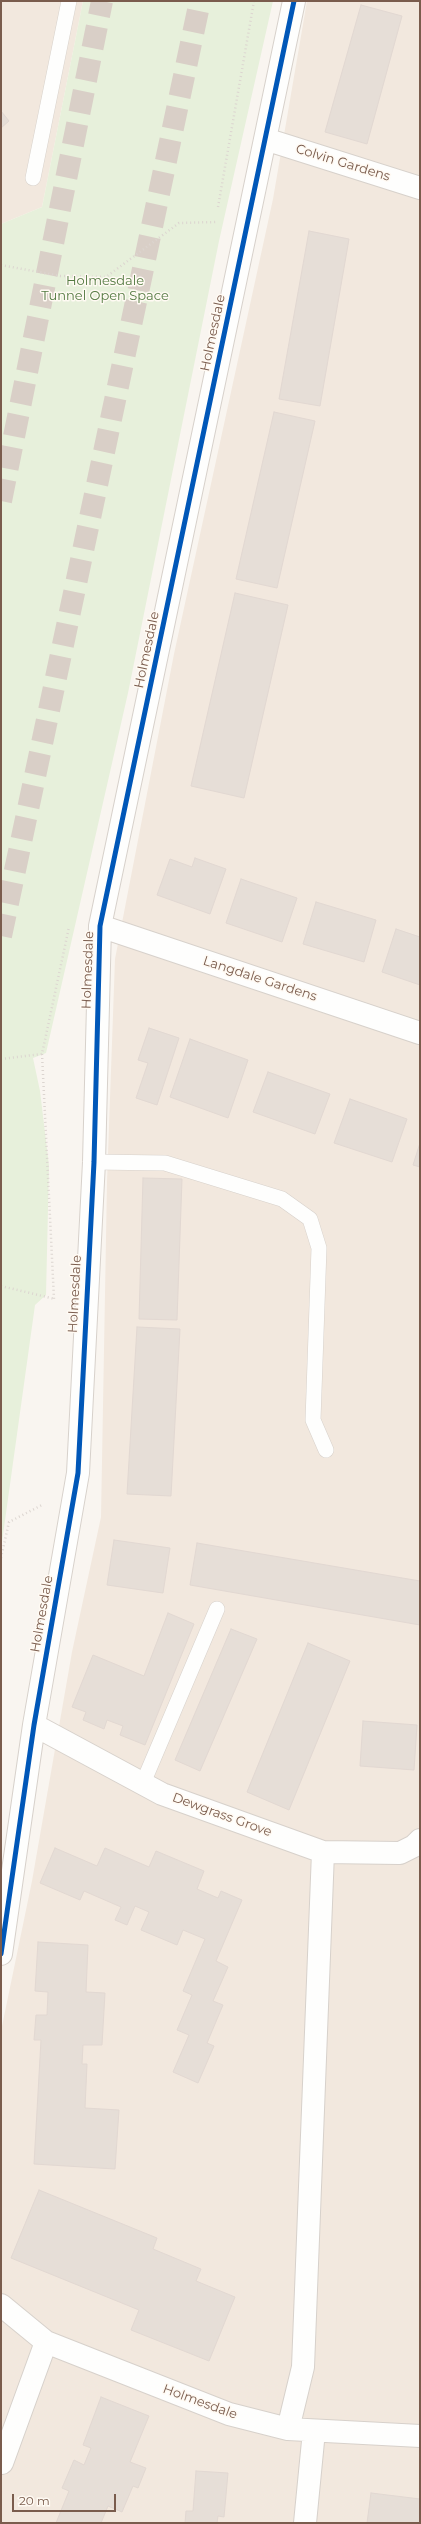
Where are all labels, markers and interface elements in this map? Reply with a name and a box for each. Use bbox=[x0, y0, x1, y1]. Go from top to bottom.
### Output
street label: Colvin Gardens bbox=[294, 141, 392, 185]
park label: Holmesdale Tunnel Open Space bbox=[41, 273, 169, 304]
street label: Holmesdale bbox=[197, 293, 229, 373]
street label: Holmesdale bbox=[131, 610, 163, 690]
street label: Holmesdale bbox=[79, 931, 97, 1009]
street label: Langdale Gardens bbox=[201, 953, 319, 1005]
street label: Holmesdale bbox=[65, 1255, 85, 1333]
street label: Holmesdale bbox=[28, 1574, 56, 1654]
street label: Dewgrass Grove bbox=[170, 1790, 274, 1840]
street label: Holmesdale bbox=[161, 2381, 239, 2423]
scale bar bbox=[14, 2486, 118, 2512]
text: 20 m bbox=[19, 2493, 50, 2508]

